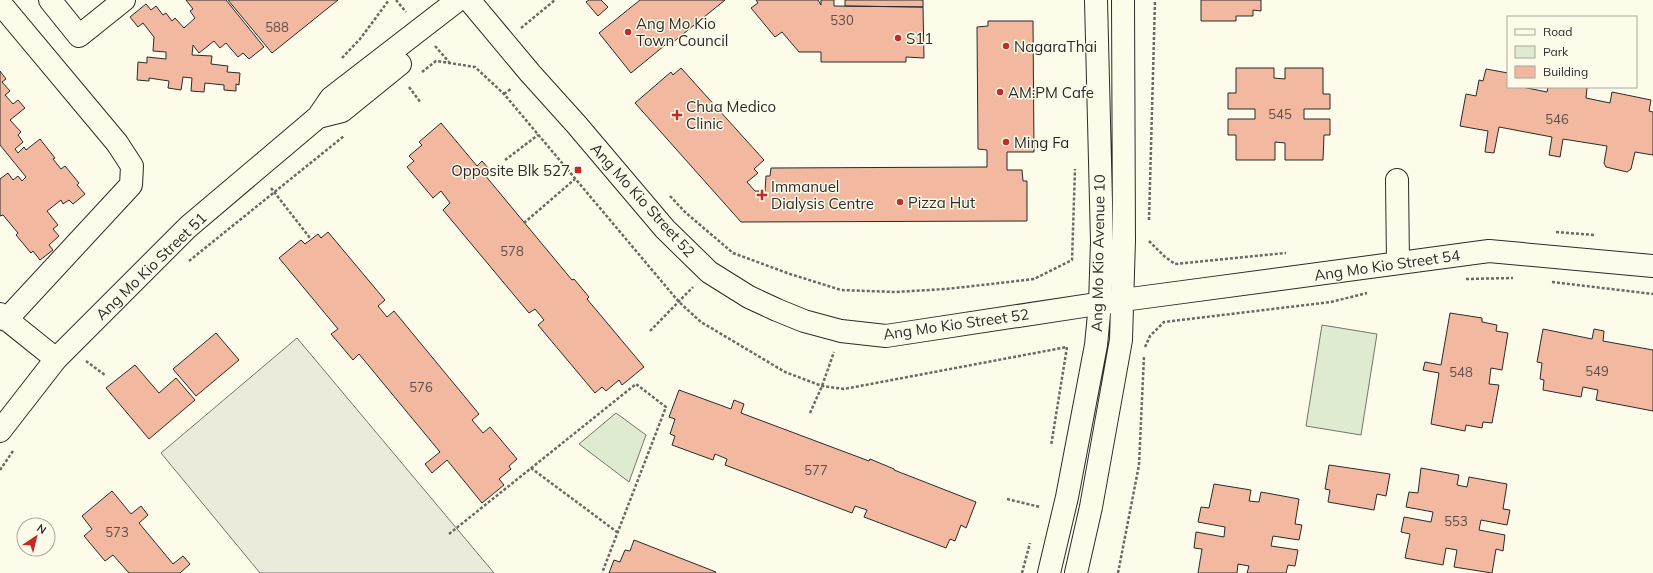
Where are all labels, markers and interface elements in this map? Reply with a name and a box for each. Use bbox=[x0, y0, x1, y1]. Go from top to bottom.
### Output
house number: 530 bbox=[830, 12, 854, 28]
place label: Ang Mo Kio Town Council bbox=[636, 14, 728, 50]
legend bbox=[1507, 16, 1637, 88]
house number: 588 bbox=[265, 19, 289, 35]
text: Road bbox=[1543, 24, 1572, 39]
marker: Ang Mo Kio Town Council bbox=[623, 27, 633, 37]
place label: S11 bbox=[906, 29, 933, 48]
marker: S11 bbox=[893, 33, 903, 43]
place label: NagaraThai bbox=[1014, 37, 1097, 56]
marker: NagaraThai bbox=[1001, 41, 1011, 51]
text: Park bbox=[1543, 44, 1569, 59]
text: Building bbox=[1543, 64, 1588, 79]
place label: AM:PM Cafe bbox=[1008, 83, 1094, 102]
marker: AM:PM Cafe bbox=[995, 87, 1005, 97]
place label: Chua Medico Clinic bbox=[686, 97, 776, 133]
house number: 545 bbox=[1268, 106, 1292, 122]
marker: Chua Medico Clinic bbox=[671, 109, 683, 121]
house number: 546 bbox=[1545, 111, 1569, 127]
place label: Ming Fa bbox=[1014, 133, 1069, 152]
marker: Ming Fa bbox=[1001, 137, 1011, 147]
street label: Ang Mo Kio Street 52 bbox=[587, 139, 699, 261]
place label: Opposite Blk 527 bbox=[451, 161, 570, 180]
marker: Opposite Blk 527 bbox=[573, 165, 583, 175]
street label: Ang Mo Kio Avenue 10 bbox=[1087, 174, 1109, 332]
place label: Immanuel Dialysis Centre bbox=[771, 177, 874, 213]
marker: Immanuel Dialysis Centre bbox=[756, 189, 768, 201]
place label: Pizza Hut bbox=[908, 193, 975, 212]
marker: Pizza Hut bbox=[895, 197, 905, 207]
street label: Ang Mo Kio Street 51 bbox=[91, 208, 211, 324]
house number: 578 bbox=[500, 243, 524, 259]
street label: Ang Mo Kio Street 54 bbox=[1313, 245, 1461, 285]
street label: Ang Mo Kio Street 52 bbox=[882, 304, 1030, 344]
house number: 549 bbox=[1585, 363, 1609, 379]
house number: 548 bbox=[1449, 364, 1473, 380]
house number: 576 bbox=[409, 379, 433, 395]
house number: 577 bbox=[804, 462, 828, 478]
house number: 553 bbox=[1444, 513, 1468, 529]
north arrow bbox=[16, 517, 56, 557]
text: N bbox=[34, 521, 49, 537]
house number: 573 bbox=[105, 524, 129, 540]

